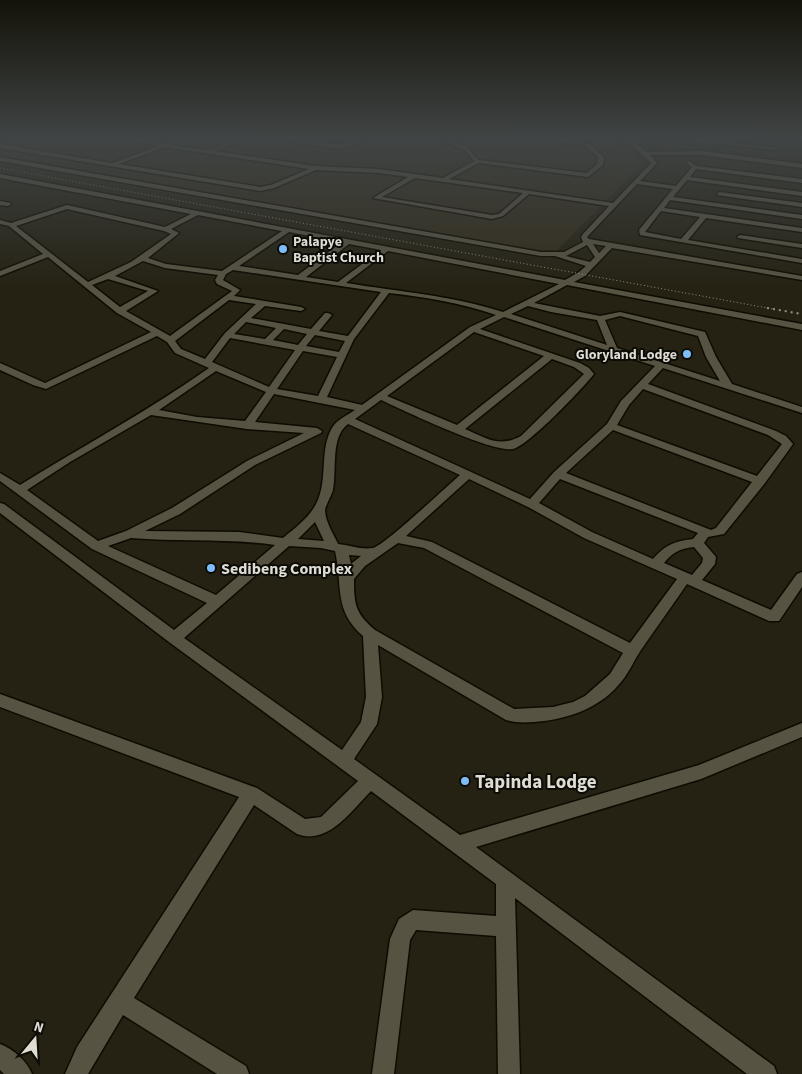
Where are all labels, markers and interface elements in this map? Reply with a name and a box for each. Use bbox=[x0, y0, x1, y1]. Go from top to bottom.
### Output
place label: Palapye Baptist Church bbox=[293, 232, 384, 268]
marker: Palapye Baptist Church bbox=[277, 243, 289, 255]
place label: Gloryland Lodge bbox=[576, 345, 677, 365]
marker: Gloryland Lodge bbox=[681, 348, 693, 360]
place label: Sedibeng Complex bbox=[221, 558, 352, 580]
marker: Sedibeng Complex bbox=[205, 562, 217, 574]
place label: Tapinda Lodge bbox=[475, 769, 597, 796]
marker: Tapinda Lodge bbox=[459, 775, 471, 787]
north arrow bbox=[10, 1014, 60, 1064]
text: N bbox=[31, 1017, 46, 1039]

